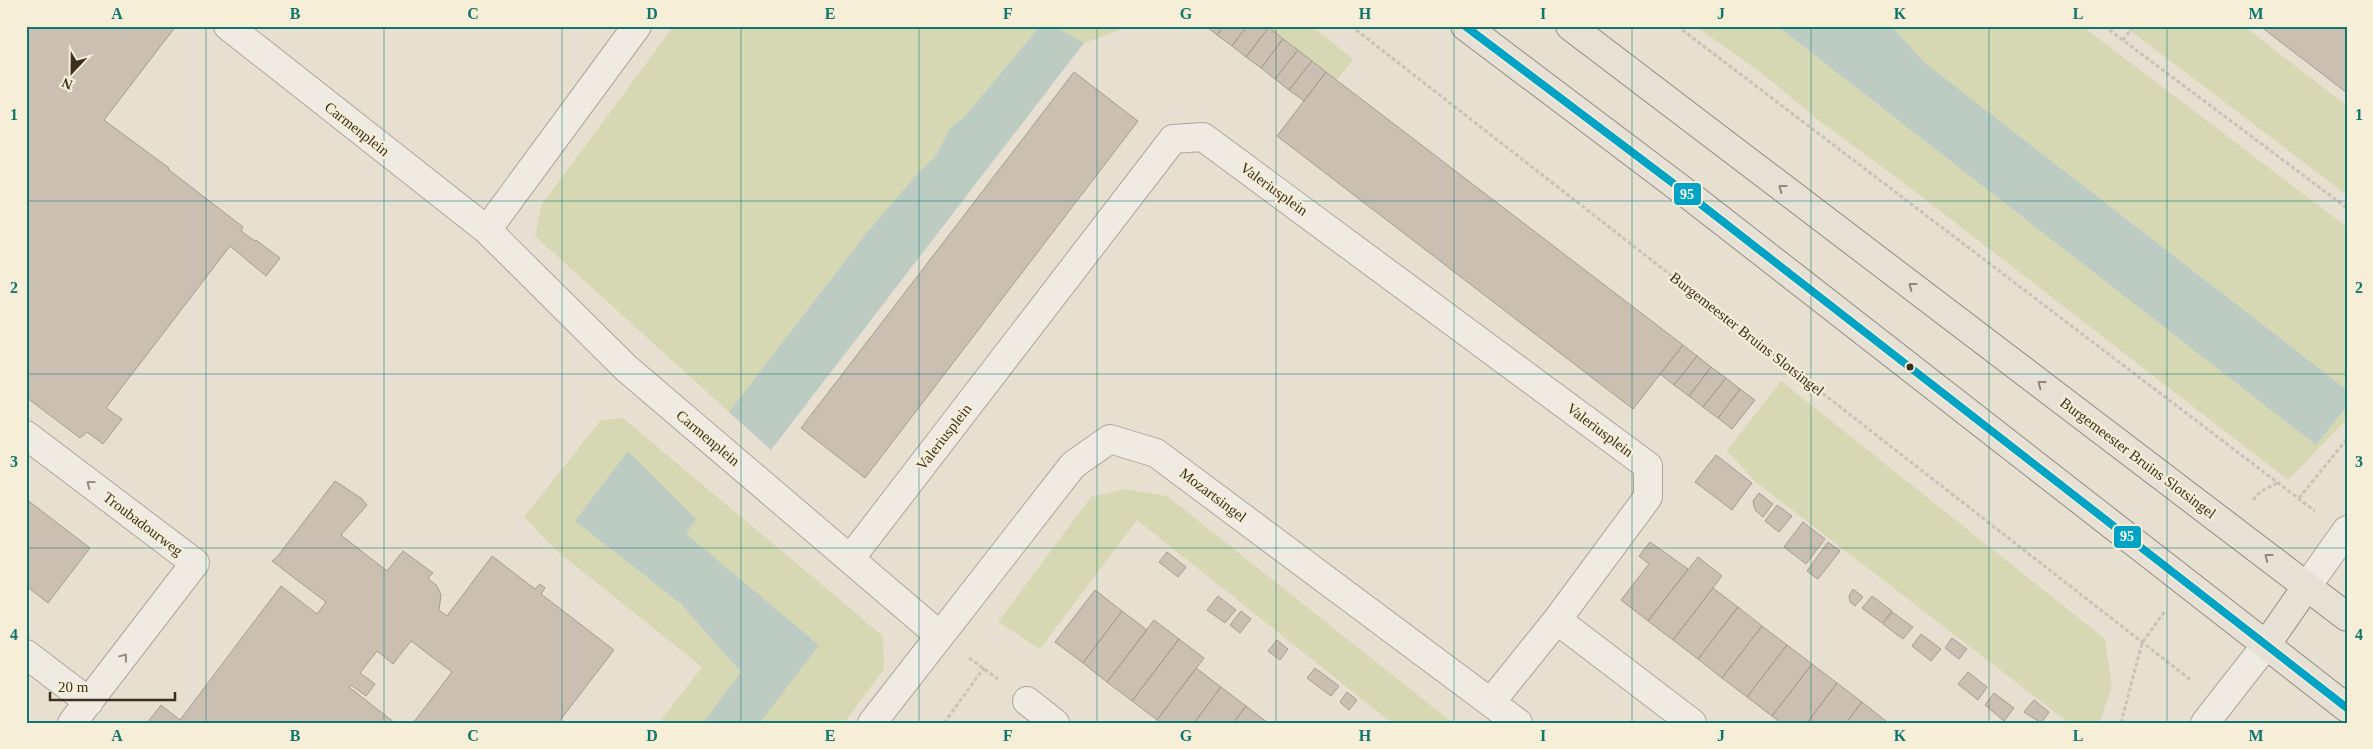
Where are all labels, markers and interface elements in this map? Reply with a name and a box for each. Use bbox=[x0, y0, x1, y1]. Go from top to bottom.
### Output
text: A bbox=[111, 5, 123, 22]
text: B bbox=[290, 5, 301, 22]
text: C bbox=[467, 5, 479, 22]
text: D bbox=[646, 5, 658, 22]
text: E bbox=[825, 5, 835, 22]
text: F bbox=[1003, 5, 1013, 22]
text: G bbox=[1180, 5, 1193, 22]
text: H bbox=[1359, 5, 1372, 22]
text: I bbox=[1540, 5, 1546, 22]
text: J bbox=[1717, 5, 1725, 22]
text: K bbox=[1894, 5, 1907, 22]
text: L bbox=[2073, 5, 2083, 22]
text: M bbox=[2248, 5, 2264, 22]
north arrow bbox=[48, 48, 98, 98]
text: N bbox=[60, 75, 75, 92]
street label: Carmenplein bbox=[322, 99, 393, 159]
text: 1 bbox=[10, 106, 18, 123]
text: 1 bbox=[2355, 106, 2363, 123]
street label: Valeriusplein bbox=[1237, 159, 1311, 219]
line badge: 95 bbox=[1673, 182, 1702, 206]
one-way arrow bbox=[1779, 185, 1788, 193]
text: 95 bbox=[1680, 187, 1694, 202]
street label: Burgemeester Bruins Slotsingel bbox=[1667, 269, 1827, 399]
text: 2 bbox=[10, 279, 18, 296]
text: 2 bbox=[2355, 279, 2363, 296]
one-way arrow bbox=[1908, 283, 1918, 292]
unlabelled marker bbox=[1905, 362, 1915, 372]
one-way arrow bbox=[2038, 382, 2047, 390]
street label: Burgemeester Bruins Slotsingel bbox=[2057, 394, 2219, 522]
street label: Valeriusplein bbox=[1564, 400, 1637, 461]
street label: Valeriusplein bbox=[913, 401, 975, 473]
street label: Carmenplein bbox=[673, 407, 743, 469]
text: 3 bbox=[10, 453, 18, 470]
text: 3 bbox=[2355, 453, 2363, 470]
street label: Mozartsingel bbox=[1177, 465, 1249, 525]
one-way arrow bbox=[87, 481, 96, 489]
street label: Troubadourweg bbox=[100, 489, 186, 559]
line badge: 95 bbox=[2113, 525, 2142, 549]
text: 95 bbox=[2120, 529, 2134, 544]
one-way arrow bbox=[2264, 554, 2274, 563]
text: 4 bbox=[10, 626, 18, 643]
text: 4 bbox=[2355, 626, 2363, 643]
one-way arrow bbox=[118, 654, 126, 663]
scale bar bbox=[50, 669, 175, 701]
text: 20 m bbox=[58, 679, 89, 695]
text: A bbox=[111, 727, 123, 744]
text: B bbox=[290, 727, 301, 744]
text: C bbox=[467, 727, 479, 744]
text: D bbox=[646, 727, 658, 744]
text: E bbox=[825, 727, 835, 744]
text: F bbox=[1003, 727, 1013, 744]
text: G bbox=[1180, 727, 1193, 744]
text: H bbox=[1359, 727, 1372, 744]
text: I bbox=[1540, 727, 1546, 744]
text: J bbox=[1717, 727, 1725, 744]
text: K bbox=[1894, 727, 1907, 744]
text: L bbox=[2073, 727, 2083, 744]
text: M bbox=[2248, 727, 2264, 744]

